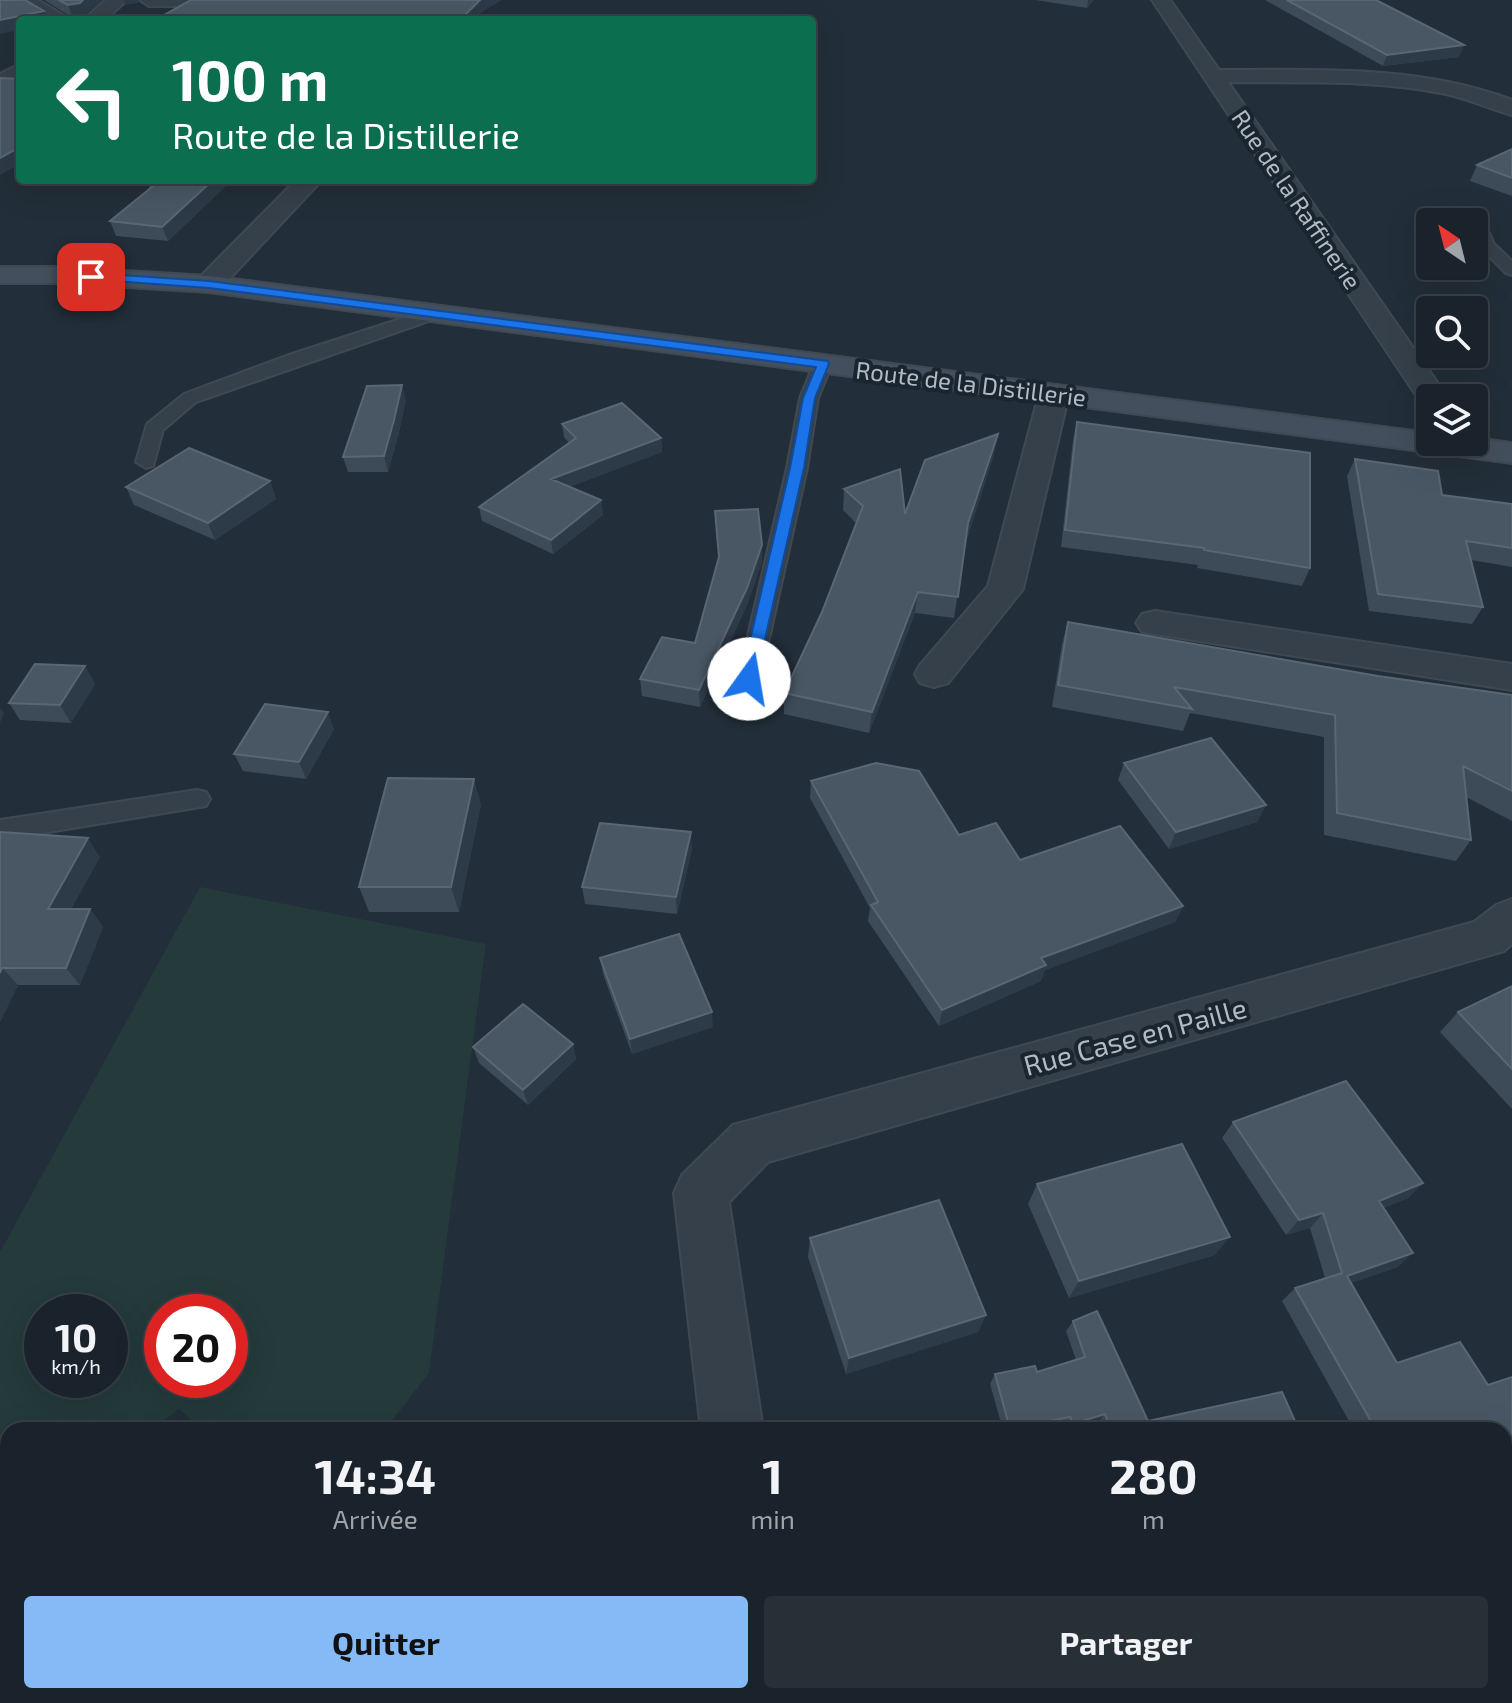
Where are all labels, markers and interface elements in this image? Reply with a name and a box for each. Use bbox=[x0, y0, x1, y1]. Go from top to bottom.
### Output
text: 100 m bbox=[172, 45, 328, 112]
icon: left bbox=[40, 48, 144, 152]
street label: Rue de la Raffinerie bbox=[1226, 104, 1368, 294]
text: Route de la Distillerie bbox=[172, 113, 520, 156]
north arrow bbox=[1416, 208, 1488, 280]
map controls bbox=[1416, 208, 1488, 456]
pin bbox=[57, 243, 125, 311]
icon: arrive bbox=[69, 255, 113, 299]
button: search bbox=[1416, 296, 1488, 368]
street label: Route de la Distillerie bbox=[854, 354, 1088, 412]
button: layers bbox=[1416, 384, 1488, 456]
position arrow bbox=[707, 637, 791, 721]
street label: Rue Case en Paille bbox=[1020, 990, 1250, 1082]
speed limit sign: 20 bbox=[144, 1294, 248, 1398]
text: 10 bbox=[55, 1312, 97, 1360]
text: km/h bbox=[51, 1354, 101, 1378]
text: 14:34 bbox=[315, 1446, 436, 1504]
text: 1 bbox=[762, 1446, 783, 1504]
text: 280 bbox=[1109, 1446, 1197, 1504]
text: Arrivée bbox=[333, 1503, 418, 1534]
text: min bbox=[750, 1503, 795, 1534]
text: m bbox=[1142, 1503, 1165, 1534]
button: Quitter bbox=[24, 1596, 748, 1688]
button: Partager bbox=[764, 1596, 1488, 1688]

